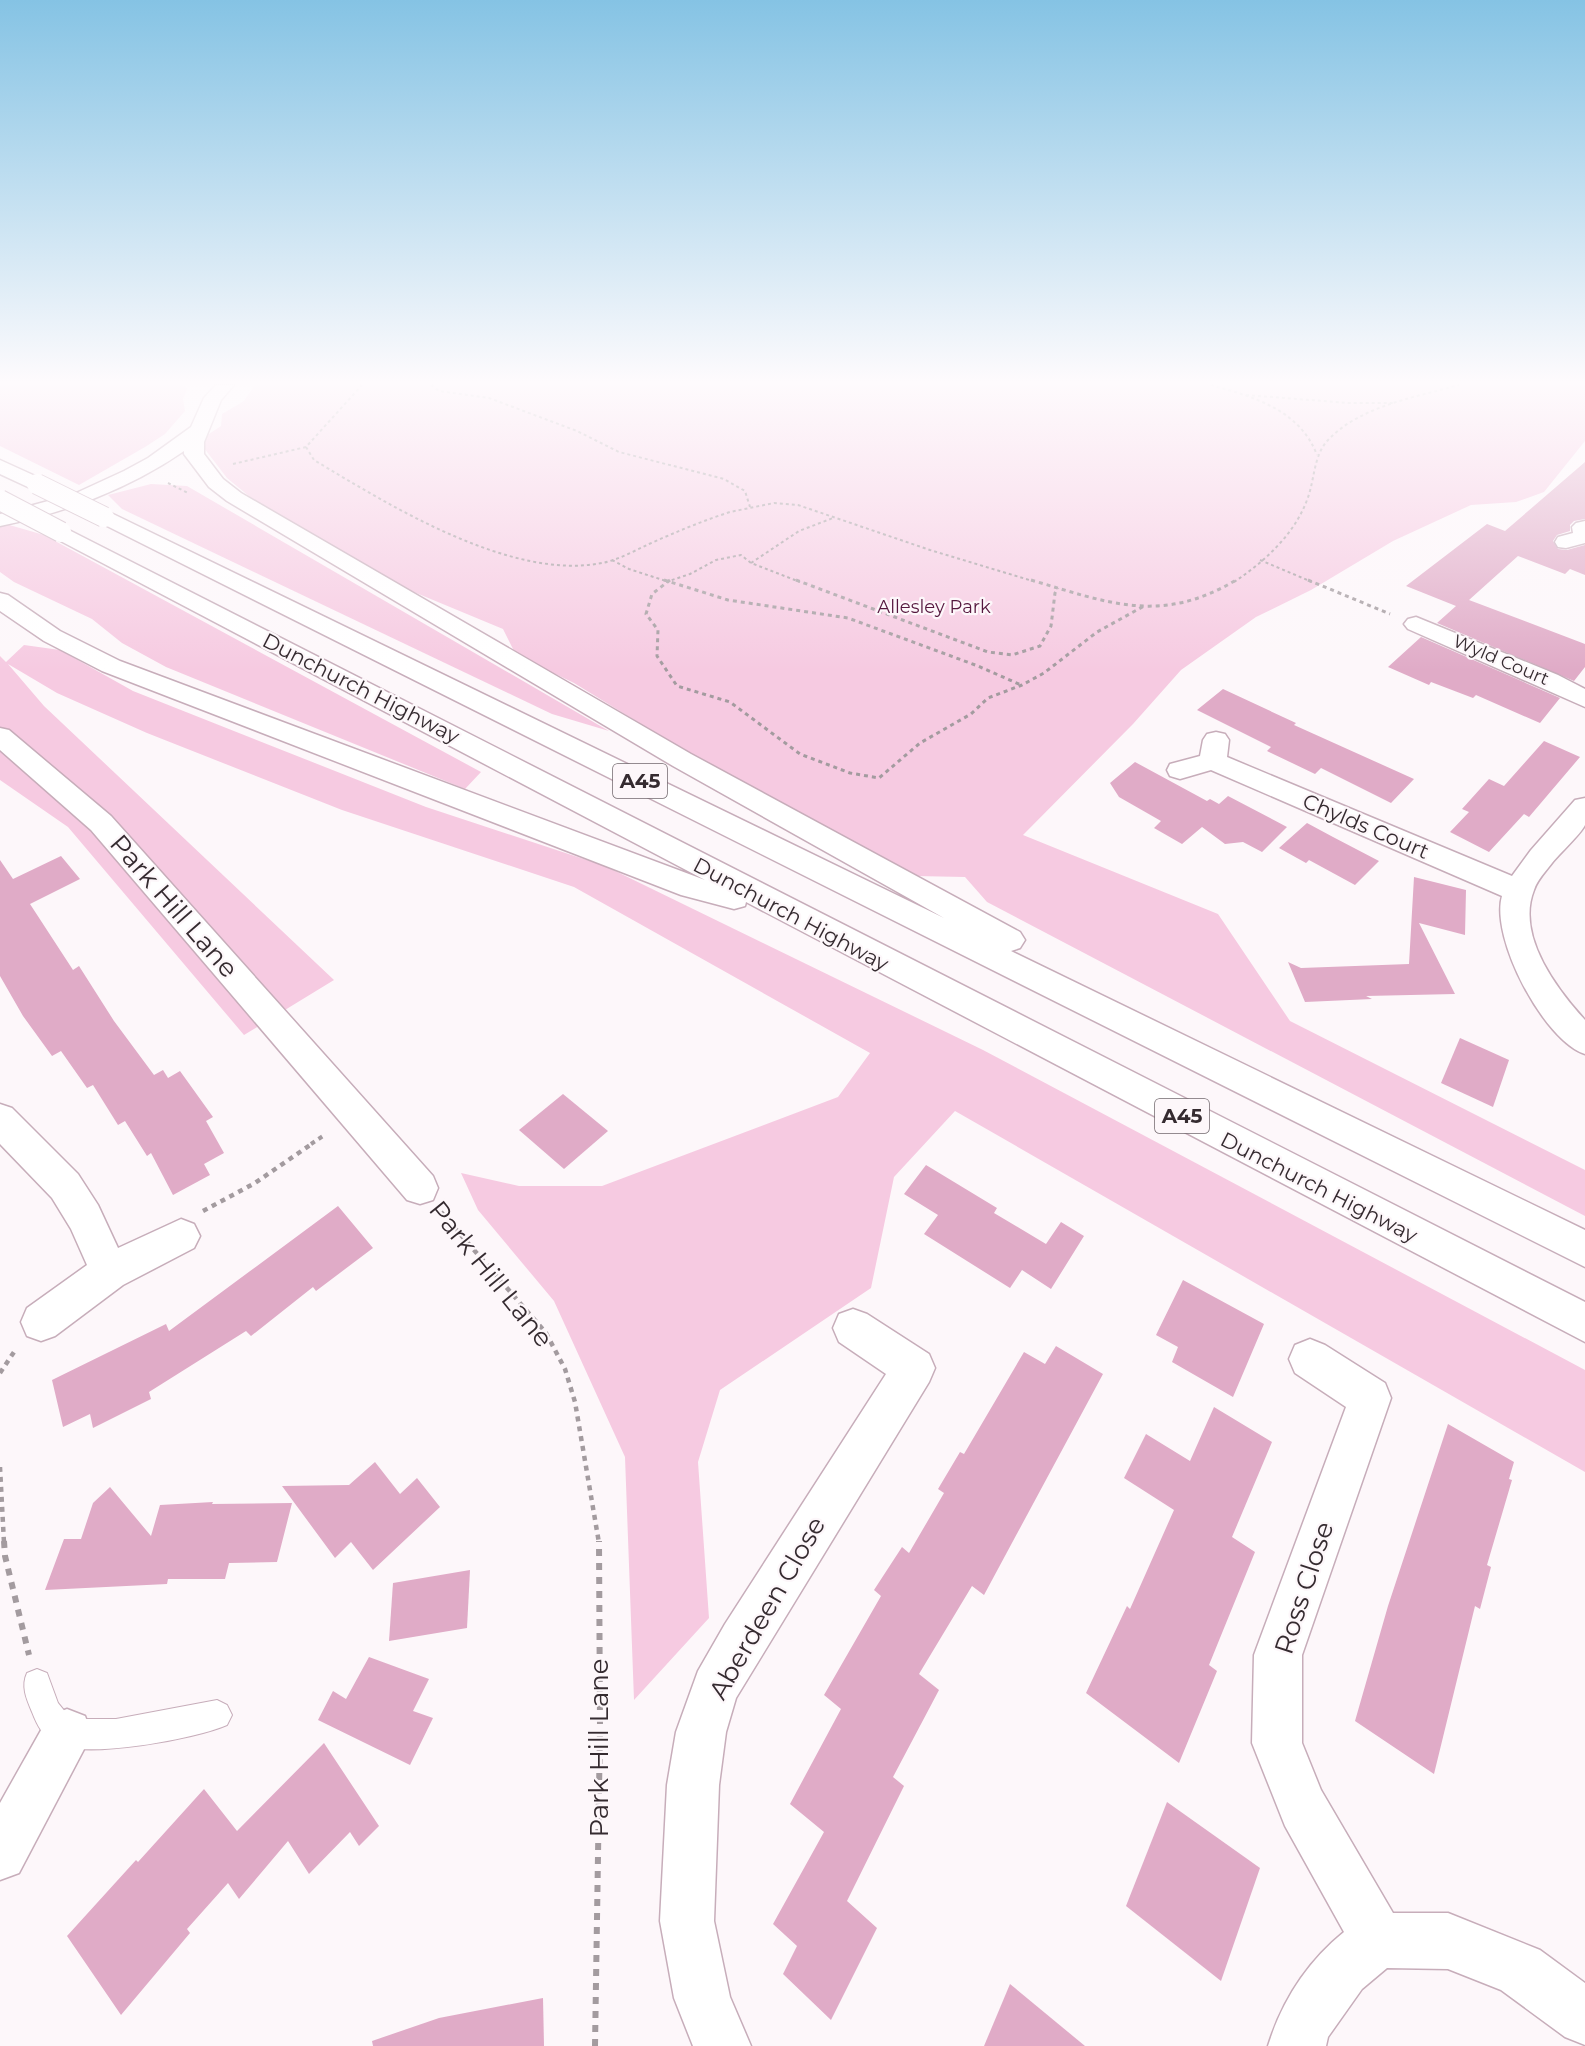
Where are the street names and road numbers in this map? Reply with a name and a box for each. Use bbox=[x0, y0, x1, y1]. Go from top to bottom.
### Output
street label: Dunchurch Highway bbox=[258, 627, 464, 749]
street label: Wyld Court bbox=[1450, 630, 1552, 690]
road number: A45 bbox=[613, 764, 667, 798]
street label: Chylds Court bbox=[1299, 788, 1433, 864]
street label: Park Hill Lane bbox=[103, 828, 245, 984]
street label: Dunchurch Highway bbox=[689, 852, 893, 976]
road number: A45 bbox=[1155, 1099, 1209, 1133]
street label: Dunchurch Highway bbox=[1216, 1126, 1422, 1248]
street label: Park Hill Lane bbox=[422, 1194, 560, 1354]
street label: Aberdeen Close bbox=[702, 1511, 832, 1705]
street label: Ross Close bbox=[1268, 1518, 1340, 1658]
street label: Park Hill Lane bbox=[583, 1658, 615, 1838]

